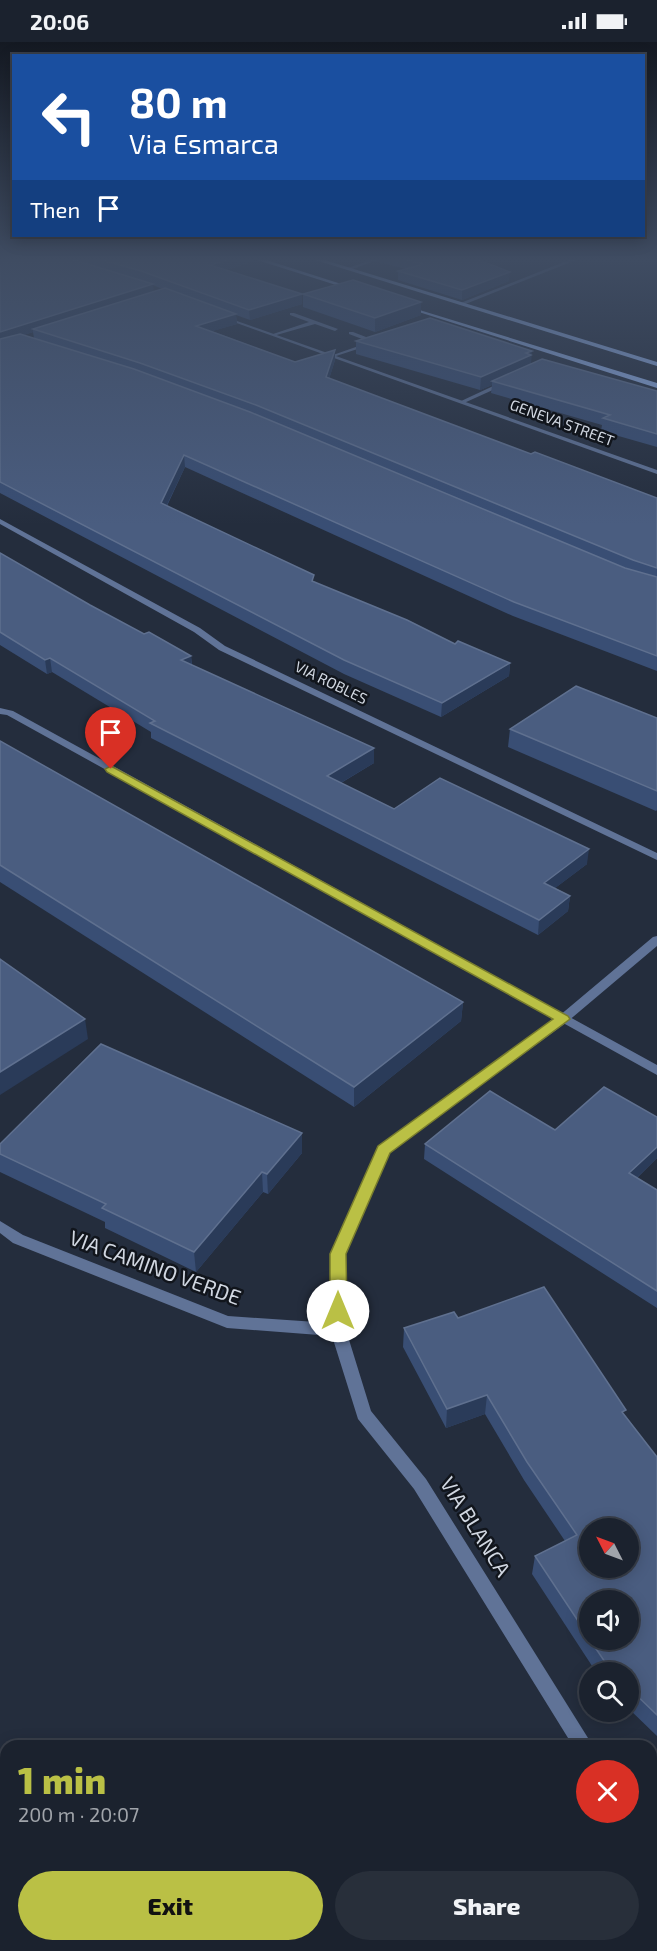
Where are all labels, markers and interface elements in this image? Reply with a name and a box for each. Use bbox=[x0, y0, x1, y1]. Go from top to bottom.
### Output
text: 20:06 bbox=[30, 8, 89, 34]
text: 80 m bbox=[129, 76, 228, 126]
icon: left bbox=[30, 78, 108, 156]
text: Via Esmarca bbox=[129, 127, 279, 159]
icon: arrive bbox=[92, 192, 125, 225]
text: Then bbox=[30, 196, 80, 222]
street label: GENEVA STREET bbox=[508, 395, 617, 449]
street label: VIA ROBLES bbox=[292, 657, 371, 707]
pin bbox=[85, 707, 136, 769]
icon: arrive bbox=[94, 716, 127, 749]
street label: VIA CAMINO VERDE bbox=[66, 1224, 245, 1309]
position arrow bbox=[306, 1279, 370, 1343]
street label: VIA BLANCA bbox=[436, 1472, 517, 1580]
north arrow bbox=[579, 1518, 639, 1578]
map controls bbox=[579, 1518, 639, 1722]
button: sound bbox=[579, 1590, 639, 1650]
button: search bbox=[579, 1662, 639, 1722]
text: 1 min bbox=[18, 1758, 106, 1801]
button: close bbox=[576, 1760, 639, 1823]
text: 200 m · 20:07 bbox=[18, 1802, 139, 1826]
button: Exit bbox=[18, 1871, 323, 1940]
button: Share bbox=[335, 1871, 639, 1940]

